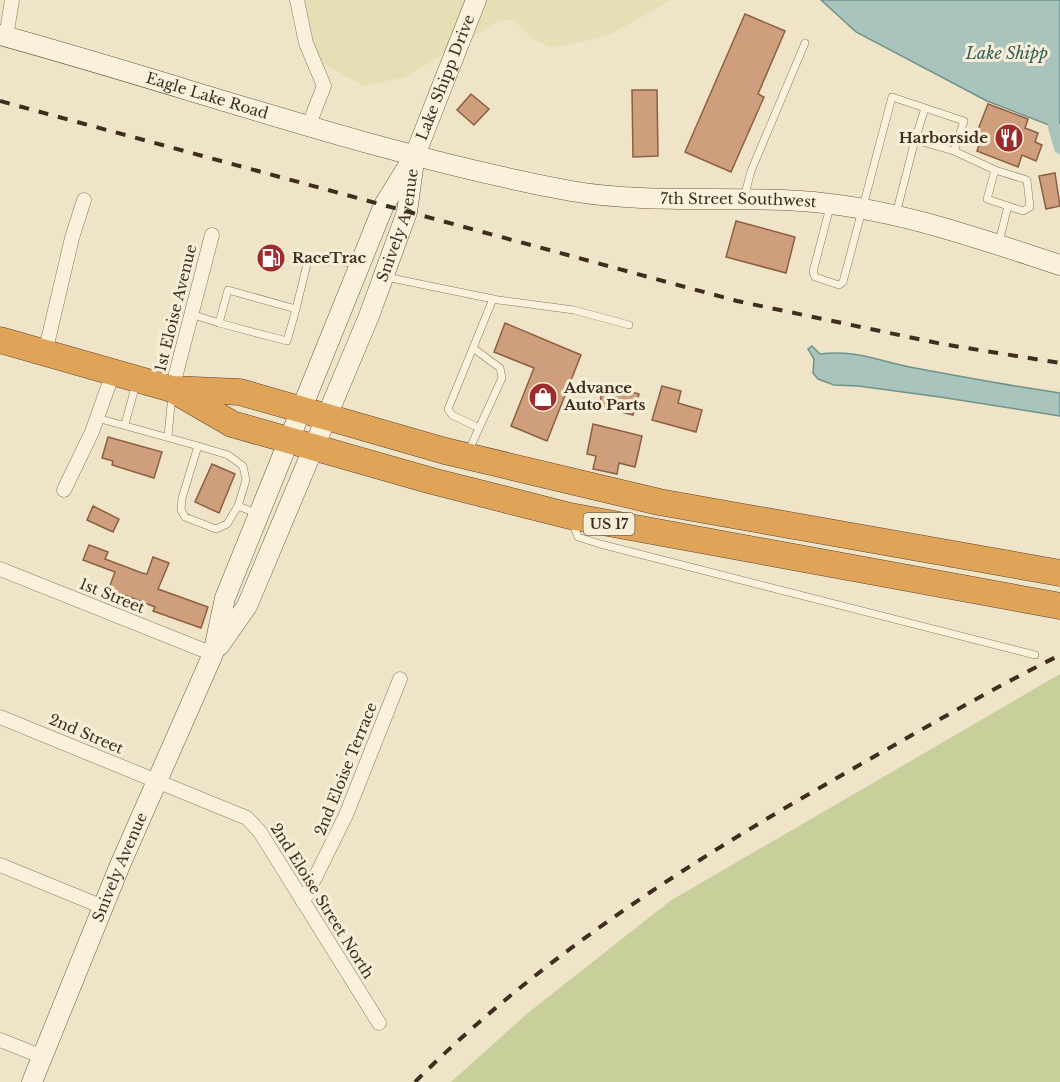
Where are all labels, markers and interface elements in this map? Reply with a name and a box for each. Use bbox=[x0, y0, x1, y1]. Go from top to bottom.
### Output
street label: Lake Shipp Drive bbox=[412, 12, 478, 143]
water label: Lake Shipp bbox=[965, 43, 1048, 63]
street label: Eagle Lake Road bbox=[144, 68, 271, 123]
restaurant icon: Harborside bbox=[993, 122, 1025, 154]
place label: Harborside bbox=[899, 128, 988, 147]
street label: Snively Avenue bbox=[372, 168, 422, 284]
street label: 7th Street Southwest bbox=[660, 189, 818, 211]
street label: 1st Eloise Avenue bbox=[151, 242, 201, 373]
fuel station icon: RaceTrac bbox=[255, 242, 287, 274]
place label: RaceTrac bbox=[292, 248, 367, 267]
place label: Advance Auto Parts bbox=[563, 378, 645, 414]
shop icon: Advance Auto Parts bbox=[527, 381, 559, 413]
road number: US 17 bbox=[584, 513, 634, 535]
street label: 1st Street bbox=[77, 574, 148, 617]
street label: 2nd Eloise Terrace bbox=[310, 699, 381, 838]
street label: 2nd Street bbox=[46, 709, 127, 758]
street label: Snively Avenue bbox=[88, 809, 151, 925]
street label: 2nd Eloise Street North bbox=[267, 819, 378, 982]

